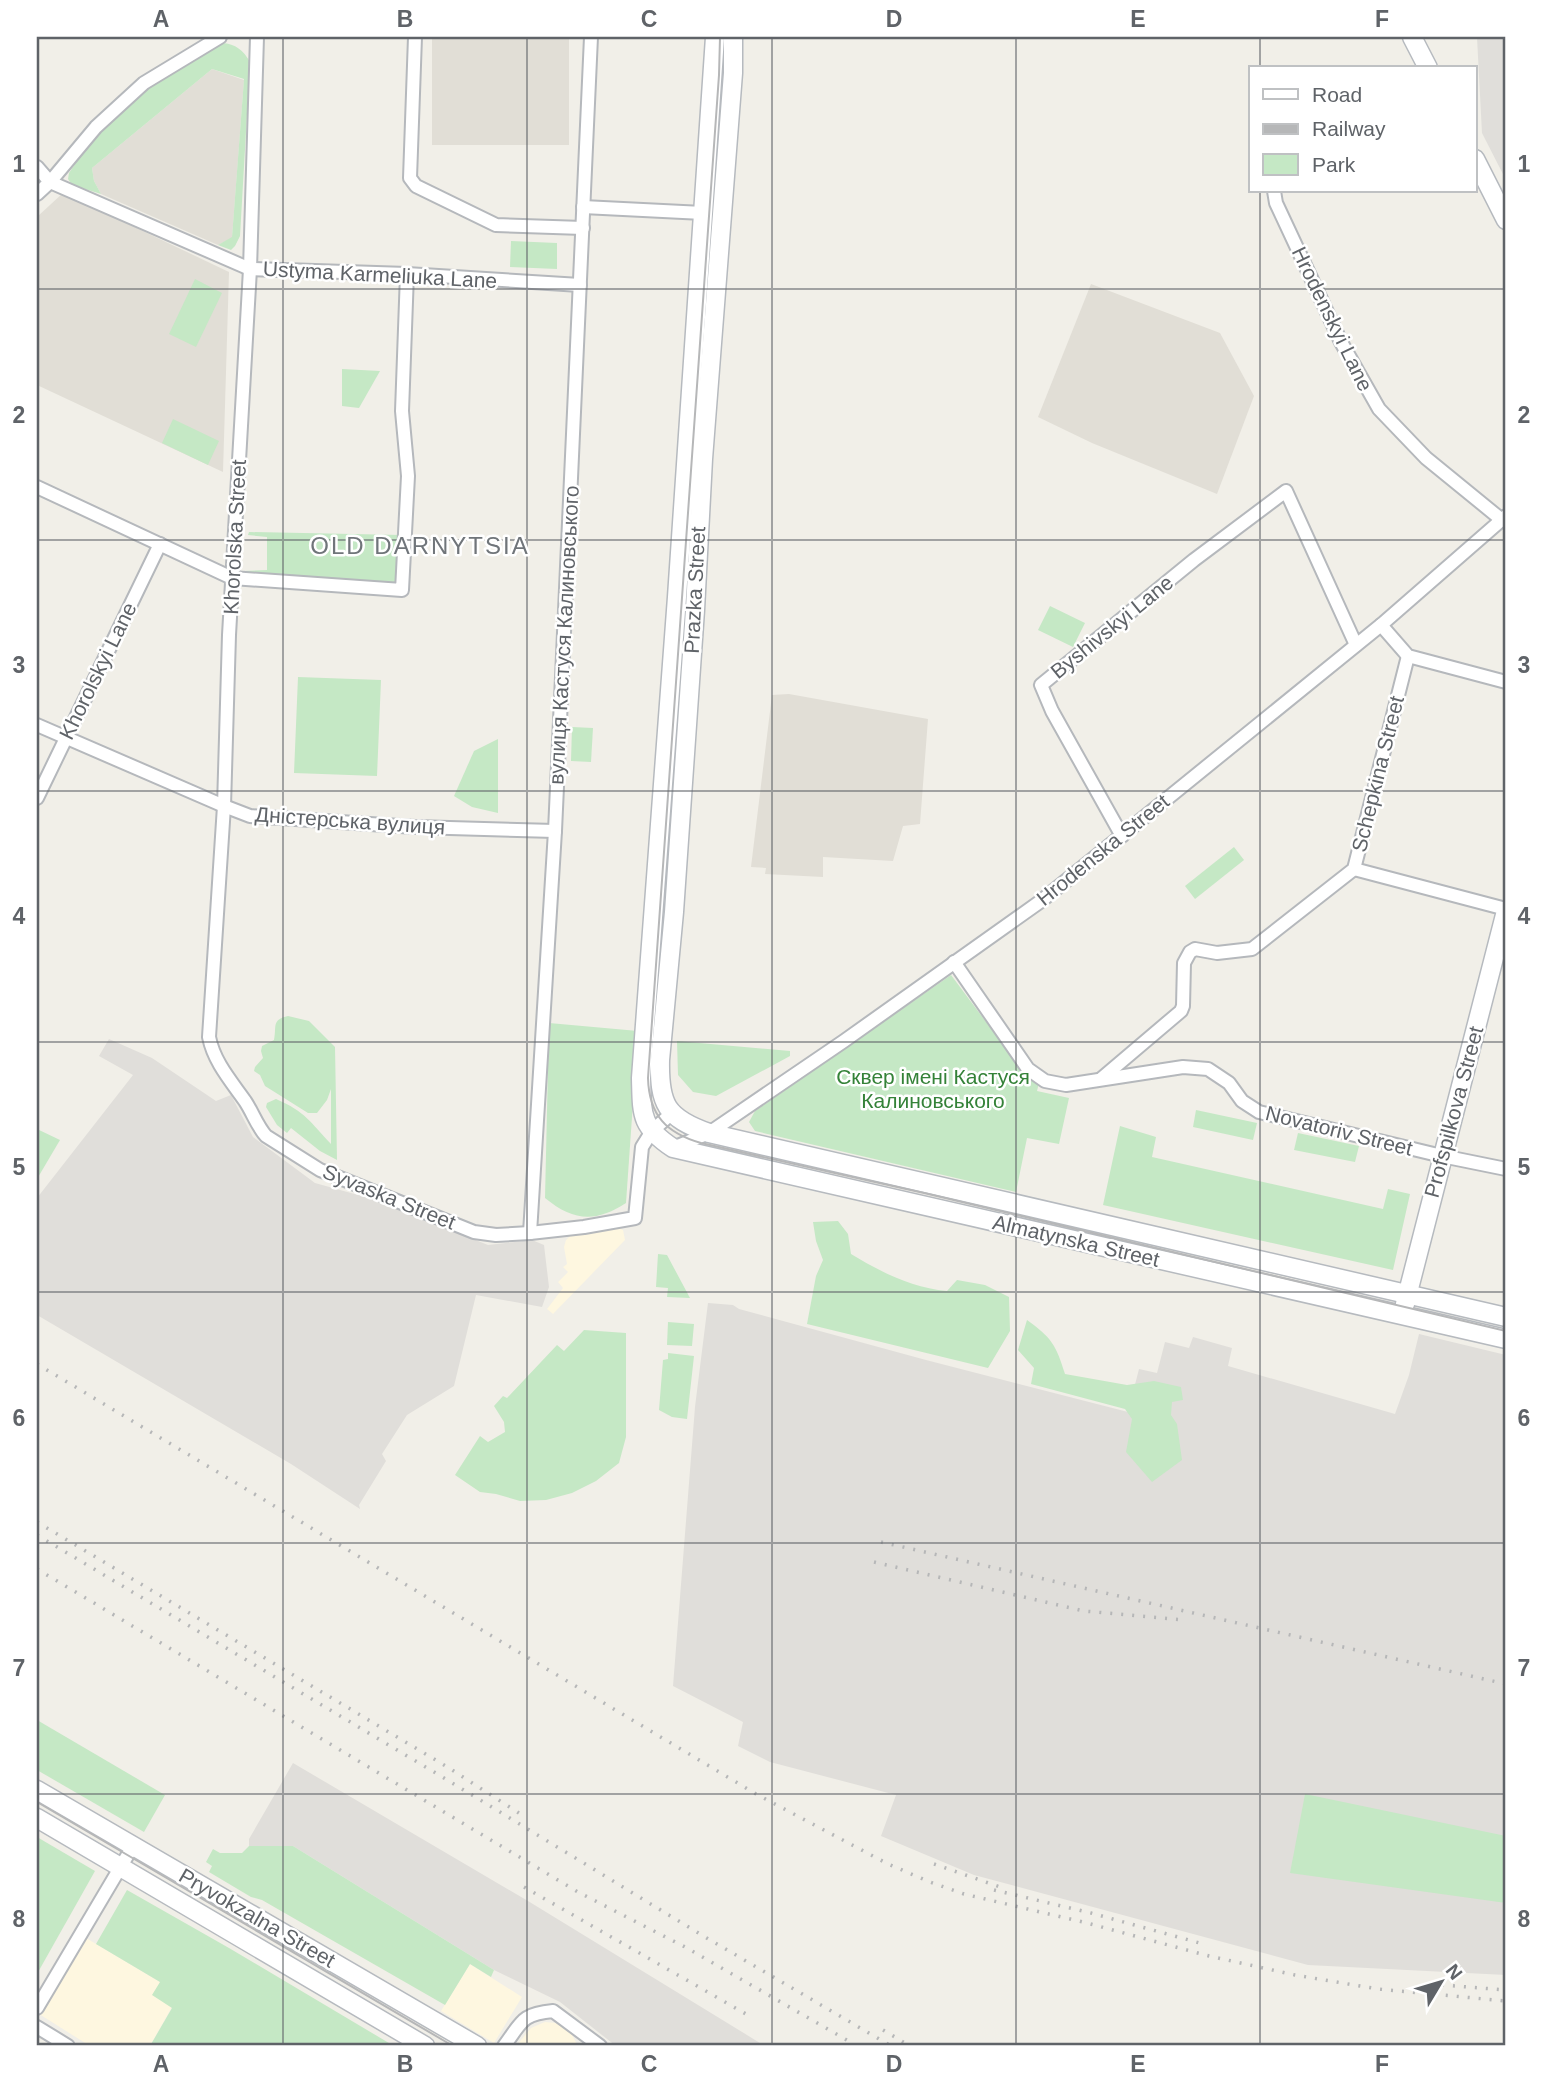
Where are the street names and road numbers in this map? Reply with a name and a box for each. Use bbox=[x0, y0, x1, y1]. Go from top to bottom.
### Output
street label: Hrodenskyi Lane bbox=[1288, 243, 1377, 395]
street label: Ustyma Karmeliuka Lane bbox=[262, 257, 498, 292]
street label: Khorolska Street bbox=[219, 459, 250, 615]
street label: вулиця Кастуся Калиновського bbox=[544, 485, 583, 785]
street label: Prazka Street bbox=[680, 526, 709, 654]
street label: Byshivskyi Lane bbox=[1046, 570, 1177, 683]
street label: Khorolskyi Lane bbox=[54, 599, 141, 743]
street label: Schepkina Street bbox=[1347, 693, 1408, 854]
street label: Hrodenska Street bbox=[1032, 789, 1174, 910]
street label: Дністерська вулиця bbox=[254, 802, 446, 839]
street label: Profspilkova Street bbox=[1420, 1024, 1487, 1200]
street label: Novatoriv Street bbox=[1263, 1101, 1415, 1160]
street label: Syvaska Street bbox=[319, 1159, 459, 1234]
street label: Almatynska Street bbox=[991, 1210, 1162, 1271]
street label: Pryvokzalna Street bbox=[175, 1864, 339, 1972]

